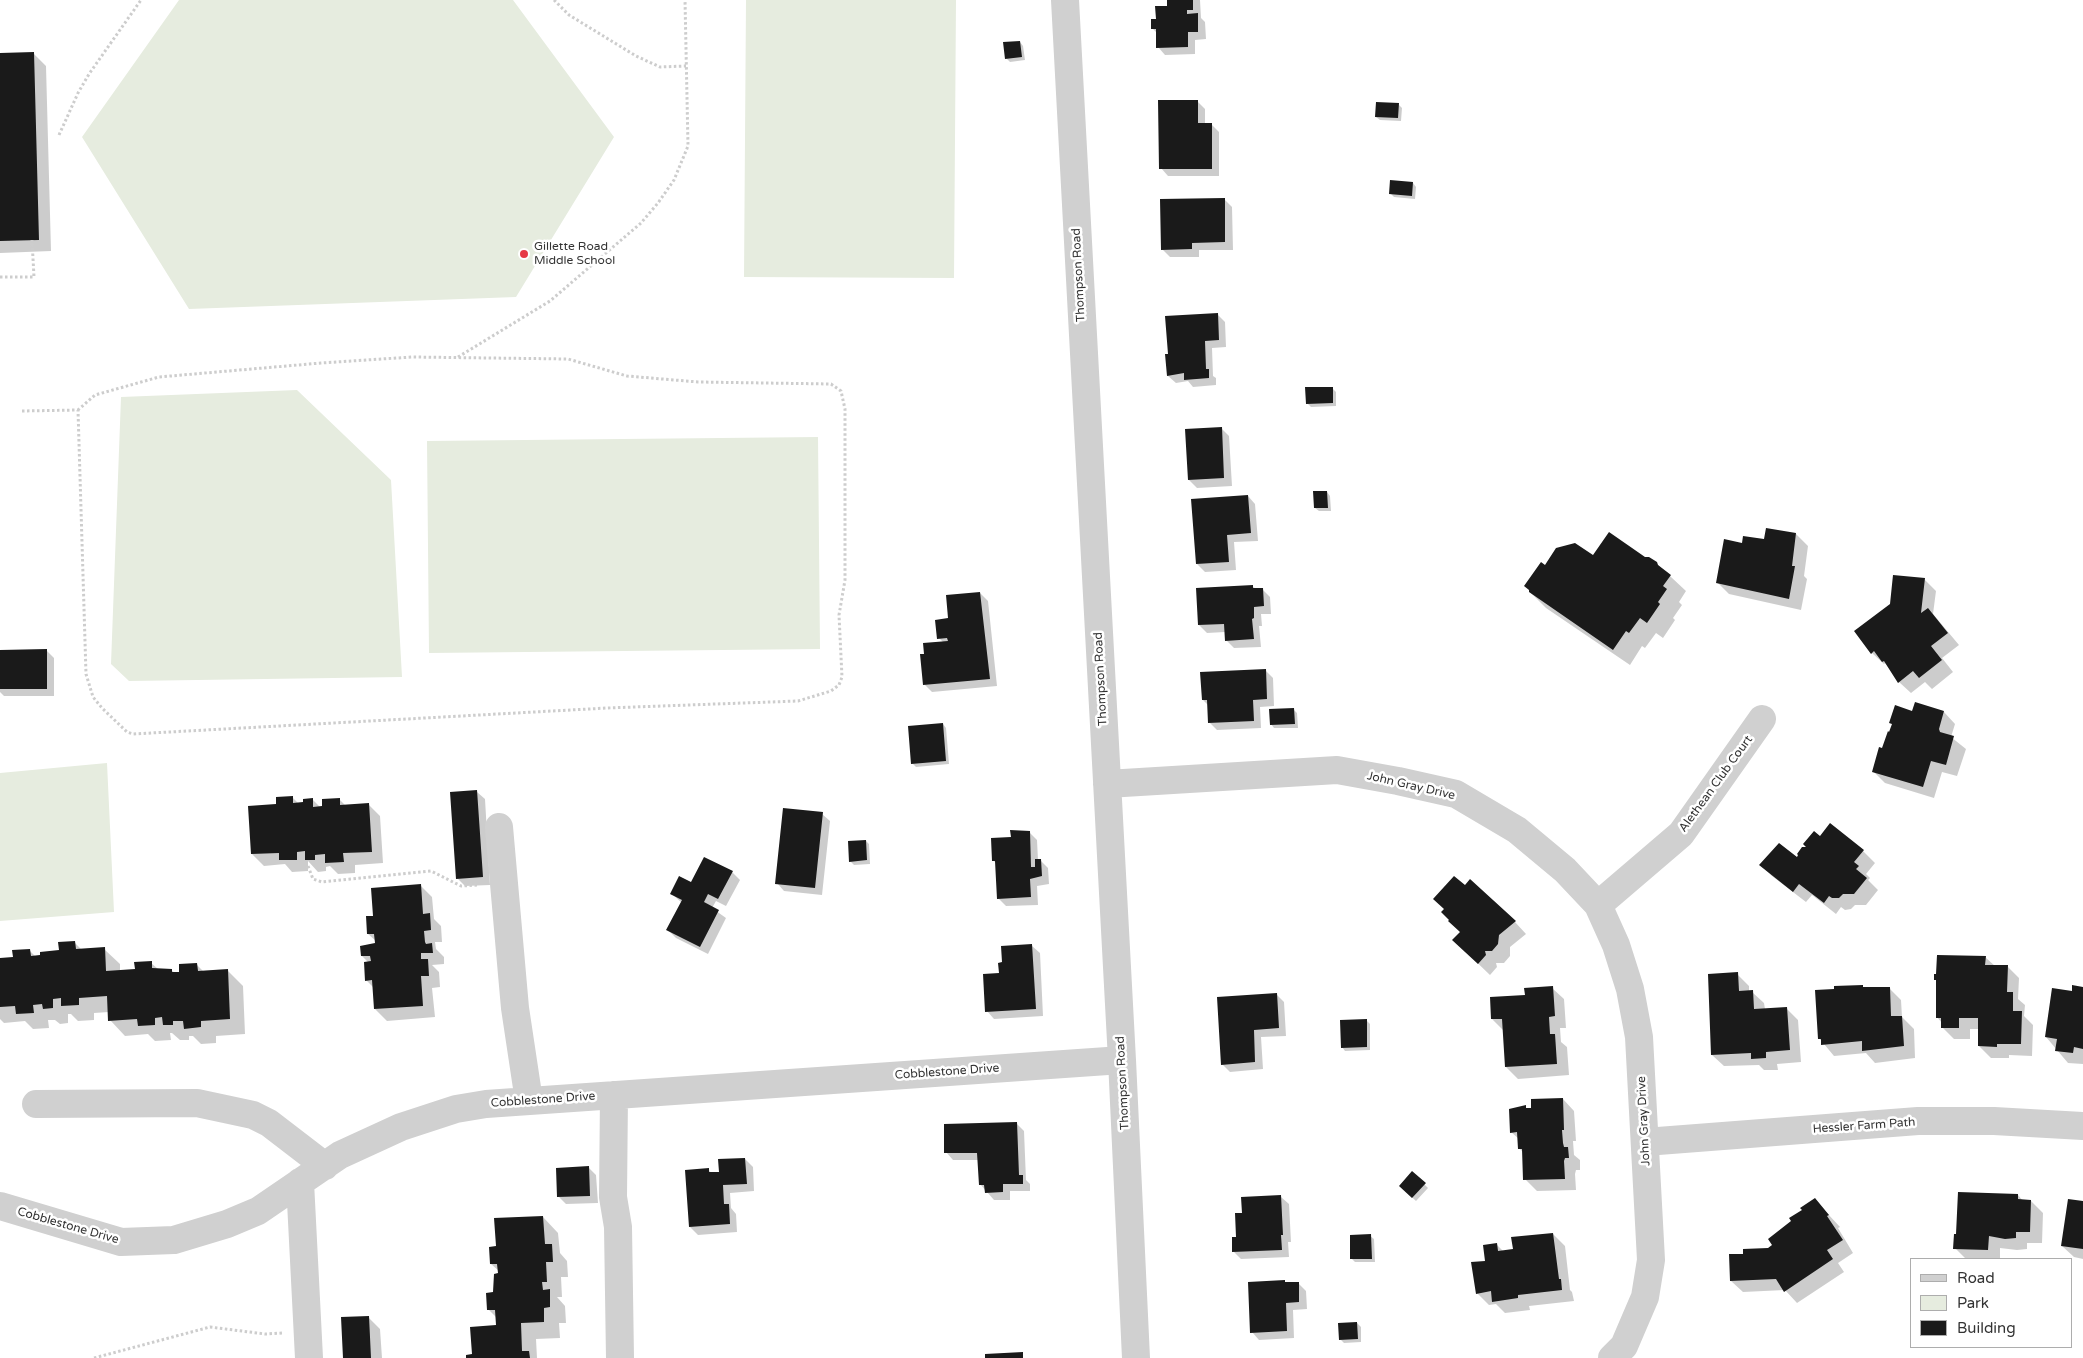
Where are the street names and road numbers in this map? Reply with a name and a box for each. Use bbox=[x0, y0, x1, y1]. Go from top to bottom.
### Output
street label: Thompson Road bbox=[1069, 228, 1089, 322]
street label: Thompson Road bbox=[1091, 632, 1111, 726]
street label: Alethean Club Court bbox=[1676, 733, 1756, 835]
street label: John Gray Drive bbox=[1366, 769, 1456, 803]
street label: Thompson Road bbox=[1113, 1036, 1133, 1130]
street label: Cobblestone Drive bbox=[894, 1061, 1000, 1083]
street label: John Gray Drive bbox=[1634, 1076, 1654, 1166]
street label: Cobblestone Drive bbox=[490, 1089, 596, 1111]
street label: Hessler Farm Path bbox=[1812, 1115, 1916, 1137]
street label: Cobblestone Drive bbox=[16, 1205, 120, 1247]

